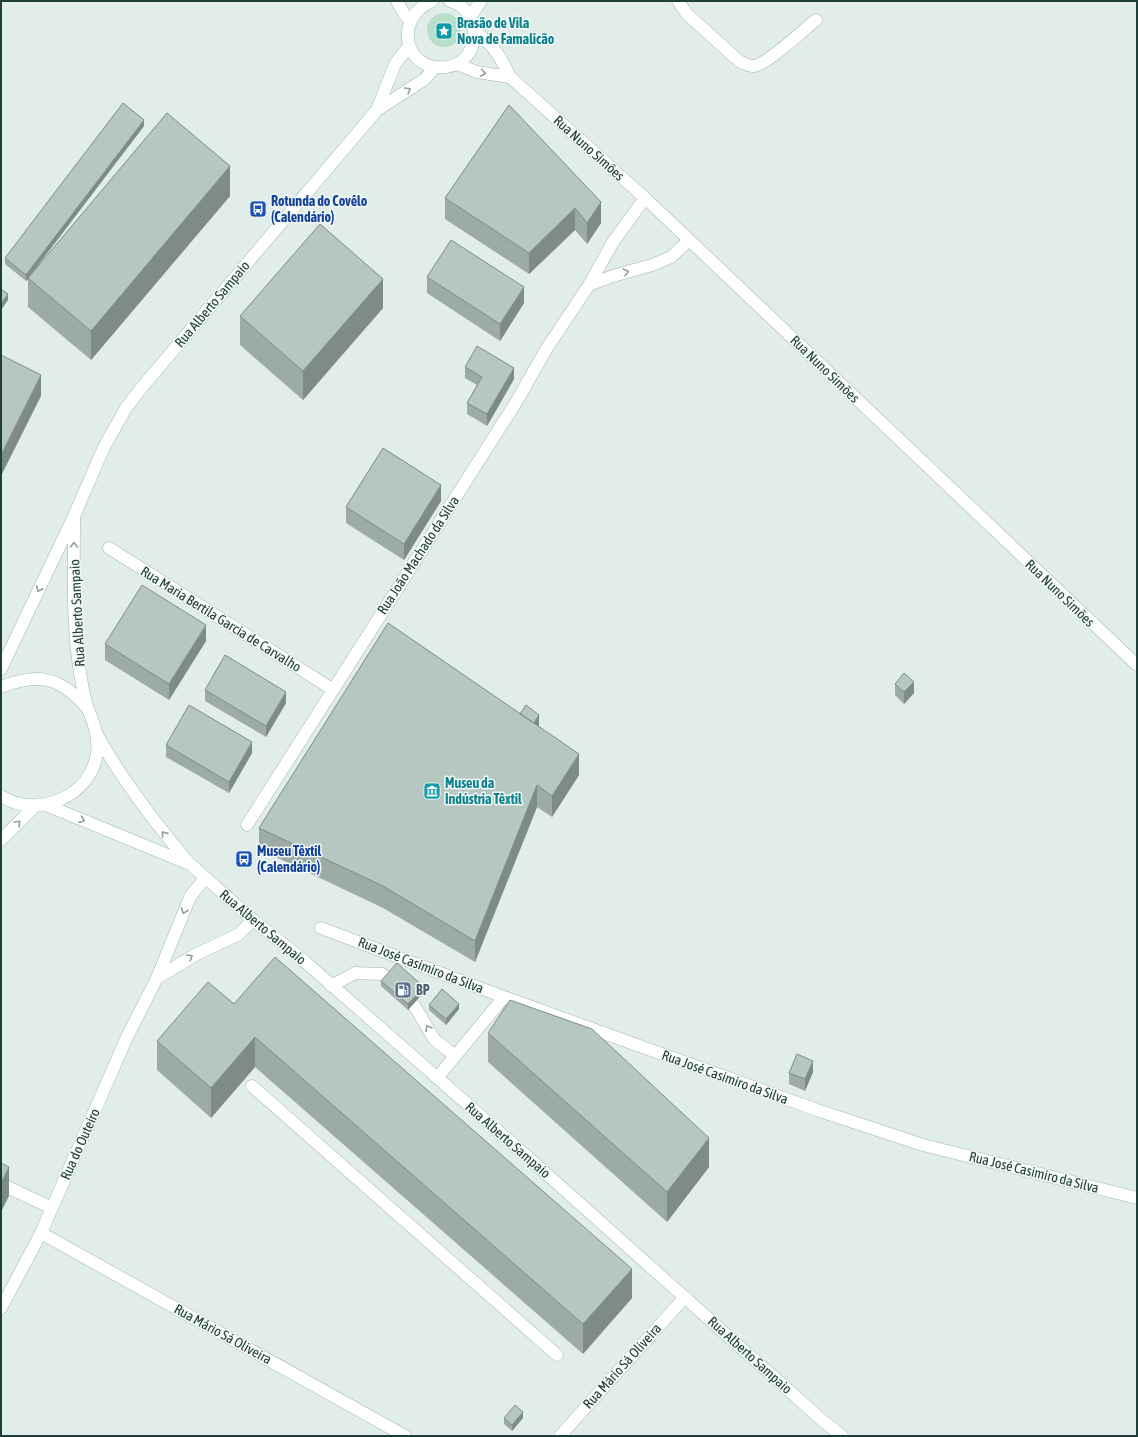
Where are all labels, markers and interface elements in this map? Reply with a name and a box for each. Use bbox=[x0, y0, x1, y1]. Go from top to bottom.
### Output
place label: Brasão de Vila Nova de Famalicão bbox=[457, 15, 555, 47]
place icon: Brasão de Vila Nova de Famalicão bbox=[434, 21, 454, 41]
one-way arrow bbox=[480, 68, 486, 77]
one-way arrow bbox=[404, 88, 411, 95]
street label: Rua Nuno Simões bbox=[550, 112, 628, 184]
place label: Rotunda do Covêlo (Calendário) bbox=[271, 193, 368, 225]
bus stop icon: Rotunda do Covêlo (Calendário) bbox=[248, 199, 268, 219]
street label: Rua Alberto Sampaio bbox=[171, 258, 253, 350]
one-way arrow bbox=[623, 269, 629, 277]
street label: Rua Nuno Simões bbox=[787, 332, 863, 406]
street label: Rua João Machado da Silva bbox=[374, 493, 462, 617]
one-way arrow bbox=[70, 542, 78, 548]
street label: Rua Nuno Simões bbox=[1022, 556, 1098, 630]
street label: Rua Alberto Sampaio bbox=[66, 559, 88, 667]
street label: Rua Maria Bertila Garcia de Carvalho bbox=[138, 563, 304, 675]
one-way arrow bbox=[36, 585, 44, 593]
place label: Museu da Indústria Têxtil bbox=[445, 775, 522, 807]
museum icon: Museu da Indústria Têxtil bbox=[422, 781, 442, 801]
one-way arrow bbox=[79, 815, 86, 823]
one-way arrow bbox=[13, 820, 21, 828]
one-way arrow bbox=[161, 831, 168, 838]
place label: Museu Têxtil (Calendário) bbox=[257, 843, 322, 875]
bus stop icon: Museu Têxtil (Calendário) bbox=[234, 849, 254, 869]
street label: Rua Alberto Sampaio bbox=[217, 886, 309, 968]
one-way arrow bbox=[181, 907, 189, 914]
street label: Rua José Casimiro da Silva bbox=[356, 934, 486, 996]
one-way arrow bbox=[186, 955, 193, 962]
fuel station icon: BP bbox=[393, 980, 413, 1000]
place label: BP bbox=[416, 982, 430, 998]
one-way arrow bbox=[425, 1025, 433, 1032]
street label: Rua José Casimiro da Silva bbox=[660, 1047, 790, 1107]
street label: Rua Alberto Sampaio bbox=[462, 1099, 554, 1181]
street label: Rua do Outeiro bbox=[57, 1106, 103, 1182]
street label: Rua José Casimiro da Silva bbox=[967, 1148, 1101, 1196]
street label: Rua Mário Sá Oliveira bbox=[171, 1301, 275, 1367]
street label: Rua Alberto Sampaio bbox=[705, 1313, 795, 1397]
street label: Rua Mário Sá Oliveira bbox=[580, 1320, 664, 1412]

